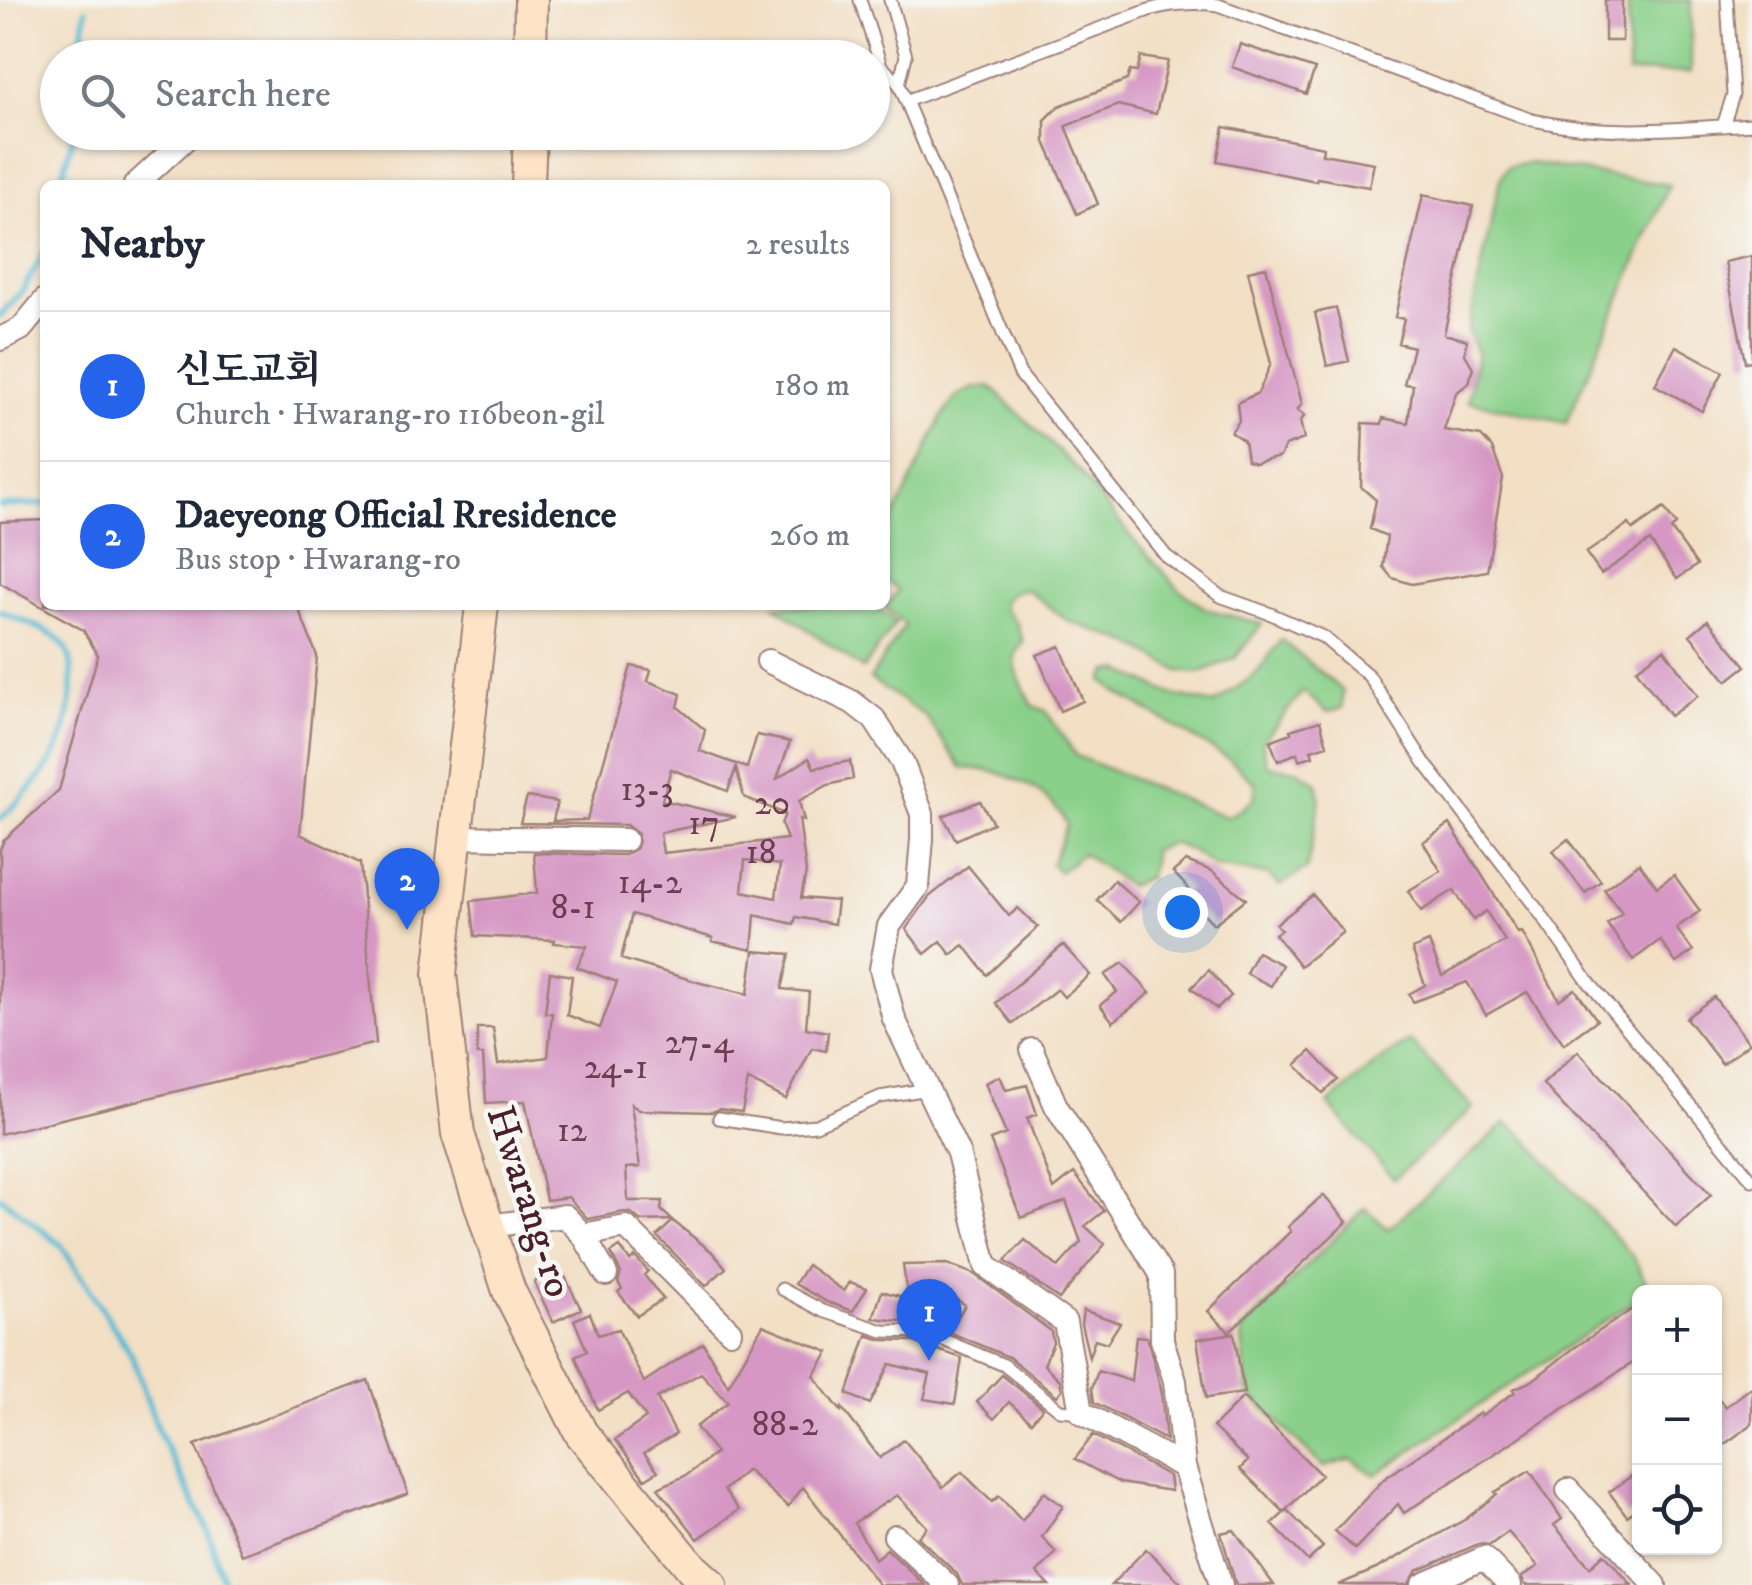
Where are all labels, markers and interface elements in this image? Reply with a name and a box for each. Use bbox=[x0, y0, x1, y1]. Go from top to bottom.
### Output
search box bbox=[40, 40, 890, 150]
icon: search bbox=[75, 68, 130, 123]
text: Search here bbox=[155, 71, 331, 119]
text: Nearby bbox=[80, 219, 204, 271]
text: 2 results bbox=[746, 225, 850, 265]
text: 신도교회 bbox=[175, 347, 322, 395]
text: 1 bbox=[107, 366, 118, 406]
text: 180 m bbox=[774, 366, 850, 406]
text: Church · Hwarang-ro 116beon-gil bbox=[175, 395, 605, 435]
text: Daeyeong Official Rresidence bbox=[175, 492, 617, 540]
text: 2 bbox=[105, 516, 120, 556]
text: 260 m bbox=[770, 516, 850, 556]
text: Bus stop · Hwarang-ro bbox=[175, 540, 461, 580]
house number: 13-3 bbox=[620, 768, 674, 812]
house number: 20 bbox=[754, 782, 790, 826]
house number: 17 bbox=[688, 802, 720, 846]
house number: 18 bbox=[746, 831, 776, 875]
pin: 2 bbox=[374, 848, 440, 930]
house number: 14-2 bbox=[618, 861, 682, 905]
house number: 8-1 bbox=[551, 886, 595, 930]
your location bbox=[1157, 887, 1208, 938]
house number: 27-4 bbox=[664, 1021, 734, 1065]
house number: 24-1 bbox=[584, 1046, 648, 1090]
street label: Hwarang-ro bbox=[474, 1100, 583, 1304]
house number: 12 bbox=[557, 1109, 587, 1153]
pin: 1 bbox=[896, 1278, 962, 1361]
map controls bbox=[1632, 1285, 1722, 1555]
button: + bbox=[1632, 1285, 1722, 1375]
button: − bbox=[1632, 1375, 1722, 1465]
house number: 88-2 bbox=[752, 1403, 818, 1447]
button: locate bbox=[1632, 1465, 1722, 1555]

